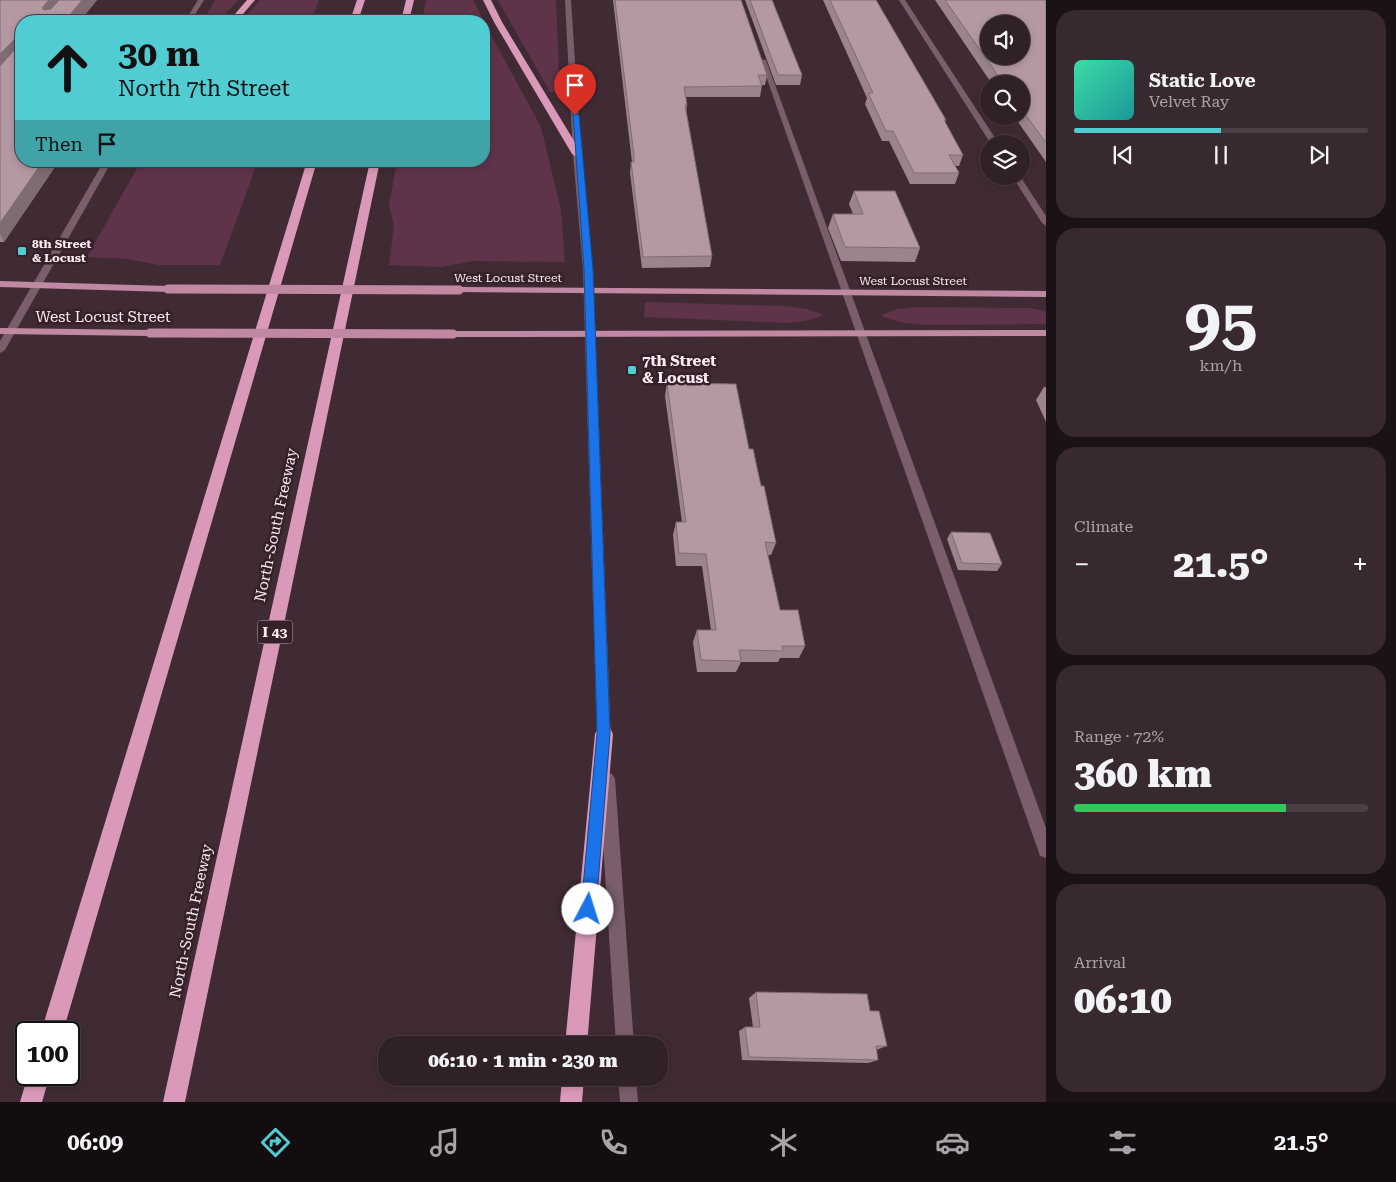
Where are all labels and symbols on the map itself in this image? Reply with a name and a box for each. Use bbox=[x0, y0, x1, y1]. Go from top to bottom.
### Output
pin bbox=[554, 64, 596, 115]
place label: 8th Street & Locust bbox=[32, 237, 92, 265]
marker: 8th Street & Locust bbox=[16, 245, 28, 257]
street label: West Locust Street bbox=[454, 271, 563, 285]
street label: West Locust Street bbox=[859, 274, 968, 288]
street label: West Locust Street bbox=[35, 308, 171, 326]
place label: 7th Street & Locust bbox=[642, 352, 716, 387]
marker: 7th Street & Locust bbox=[626, 364, 638, 376]
street label: North-South Freeway bbox=[251, 446, 301, 603]
road number: I 43 bbox=[258, 620, 292, 644]
street label: North-South Freeway bbox=[166, 842, 216, 999]
position arrow bbox=[561, 882, 613, 934]
speed limit sign: 100 bbox=[15, 1021, 80, 1086]

